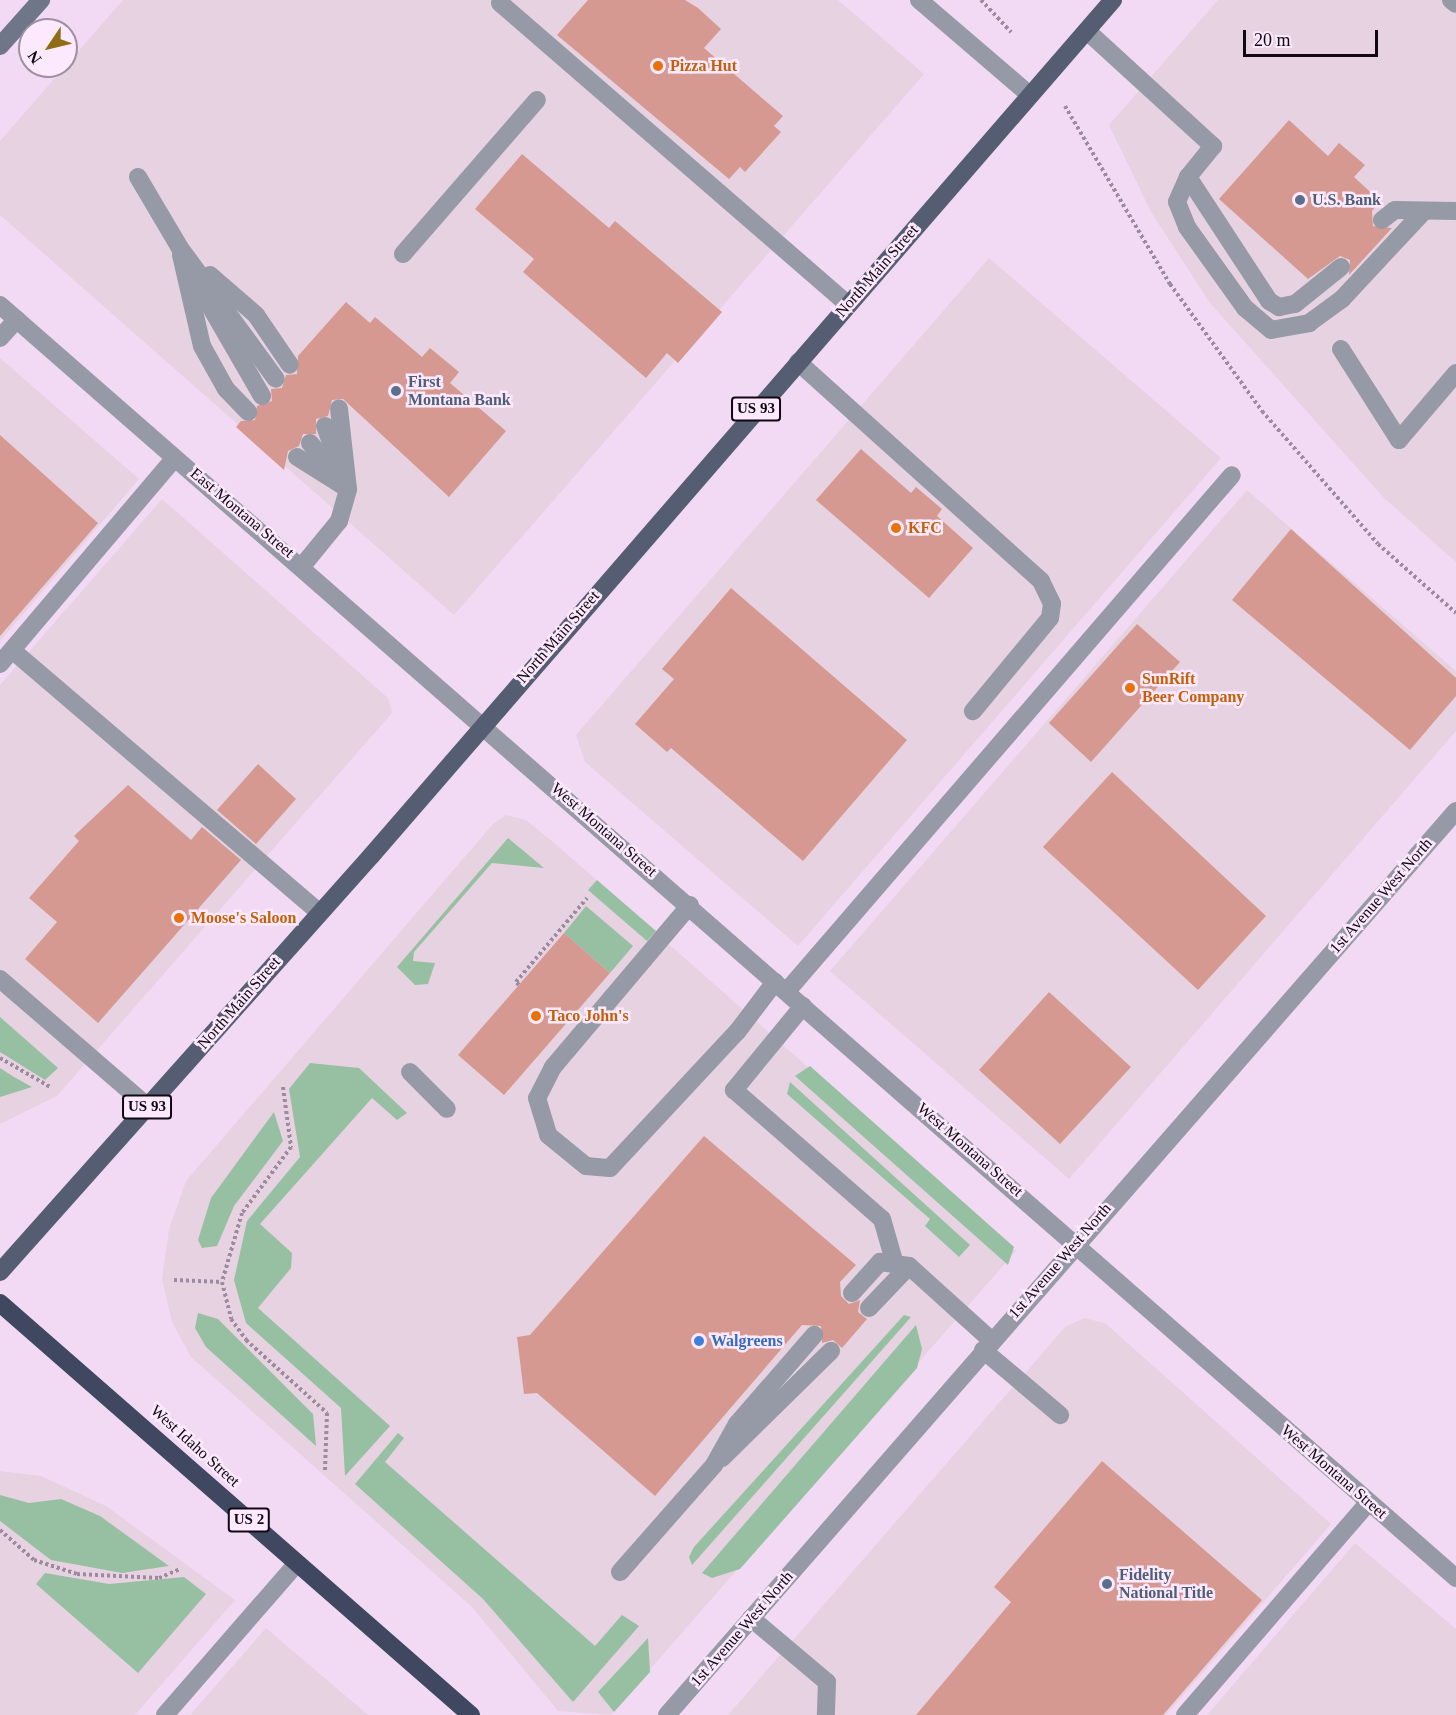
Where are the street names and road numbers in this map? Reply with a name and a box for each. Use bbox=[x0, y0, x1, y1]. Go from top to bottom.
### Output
street label: North Main Street bbox=[832, 221, 922, 321]
road number: US 93 bbox=[730, 397, 782, 421]
street label: East Montana Street bbox=[186, 464, 298, 562]
street label: North Main Street bbox=[513, 587, 603, 687]
street label: West Montana Street bbox=[547, 779, 661, 881]
street label: 1st Avenue West North bbox=[1325, 834, 1437, 958]
street label: North Main Street bbox=[194, 953, 284, 1053]
road number: US 93 bbox=[122, 1095, 172, 1119]
street label: West Montana Street bbox=[913, 1099, 1027, 1201]
street label: 1st Avenue West North bbox=[1004, 1199, 1116, 1323]
street label: West Idaho Street bbox=[146, 1401, 244, 1491]
street label: West Montana Street bbox=[1277, 1421, 1391, 1523]
road number: US 2 bbox=[226, 1508, 272, 1532]
street label: 1st Avenue West North bbox=[686, 1567, 798, 1691]

